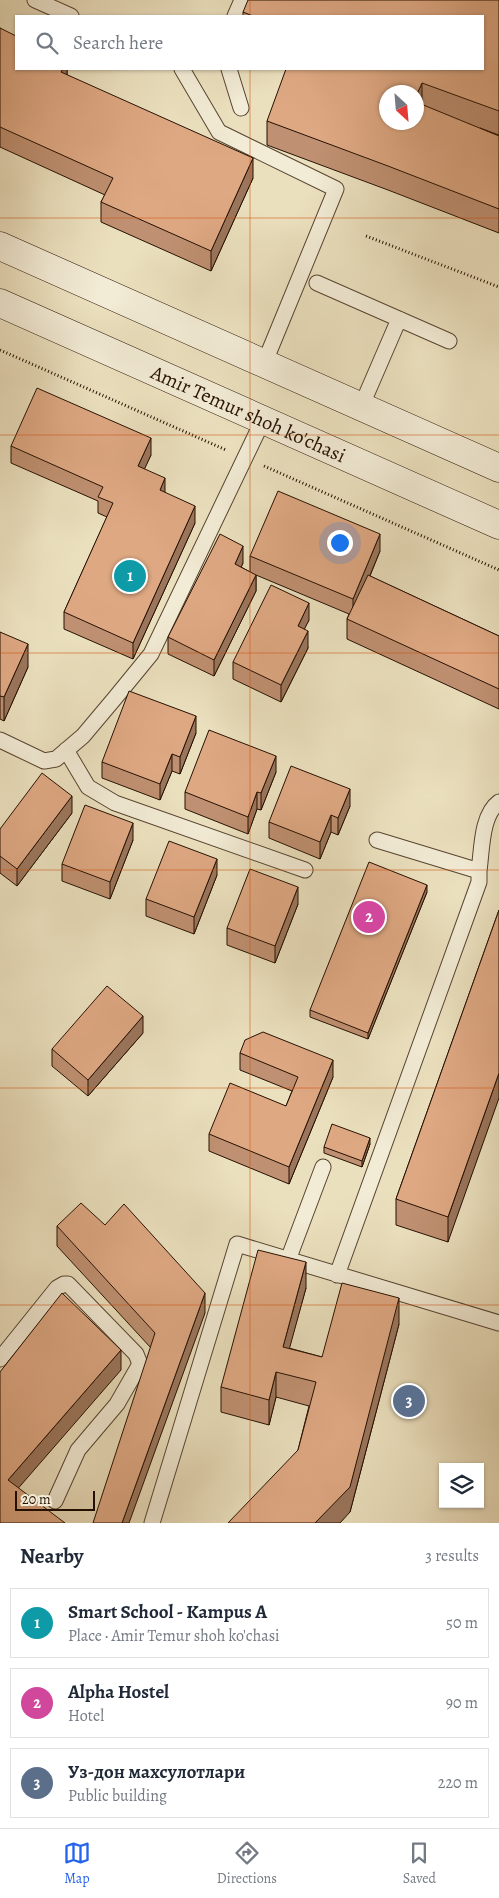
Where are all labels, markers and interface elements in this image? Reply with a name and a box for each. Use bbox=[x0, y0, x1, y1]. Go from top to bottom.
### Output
search box bbox=[15, 15, 484, 70]
icon: search bbox=[33, 29, 61, 57]
text: Search here bbox=[73, 30, 163, 56]
north arrow bbox=[379, 85, 424, 130]
street label: Amir Temur shoh ko'chasi bbox=[146, 359, 350, 469]
your location bbox=[327, 530, 353, 556]
pin: 1 bbox=[114, 557, 146, 595]
pin: 2 bbox=[353, 898, 385, 936]
pin: 3 bbox=[393, 1382, 425, 1420]
map controls bbox=[439, 1463, 484, 1508]
button: layers bbox=[439, 1463, 484, 1508]
scale bar bbox=[15, 1488, 95, 1511]
text: 20 m bbox=[22, 1490, 51, 1509]
text: Nearby bbox=[20, 1542, 83, 1570]
text: 3 results bbox=[425, 1545, 479, 1567]
text: Smart School - Kampus A bbox=[68, 1599, 267, 1625]
text: 1 bbox=[34, 1612, 40, 1634]
text: 50 m bbox=[446, 1612, 478, 1634]
text: Place · Amir Temur shoh ko'chasi bbox=[68, 1625, 280, 1647]
text: Alpha Hostel bbox=[68, 1679, 169, 1705]
text: 2 bbox=[33, 1692, 41, 1714]
text: 90 m bbox=[446, 1692, 478, 1714]
text: Hotel bbox=[68, 1705, 104, 1727]
text: Уз-дон махсулотлари bbox=[68, 1759, 245, 1785]
text: 3 bbox=[34, 1772, 40, 1794]
text: 220 m bbox=[438, 1772, 478, 1794]
text: Public building bbox=[68, 1785, 167, 1807]
tab: Map bbox=[63, 1839, 91, 1888]
tab: Directions bbox=[217, 1839, 277, 1888]
tab: Saved bbox=[403, 1839, 436, 1888]

